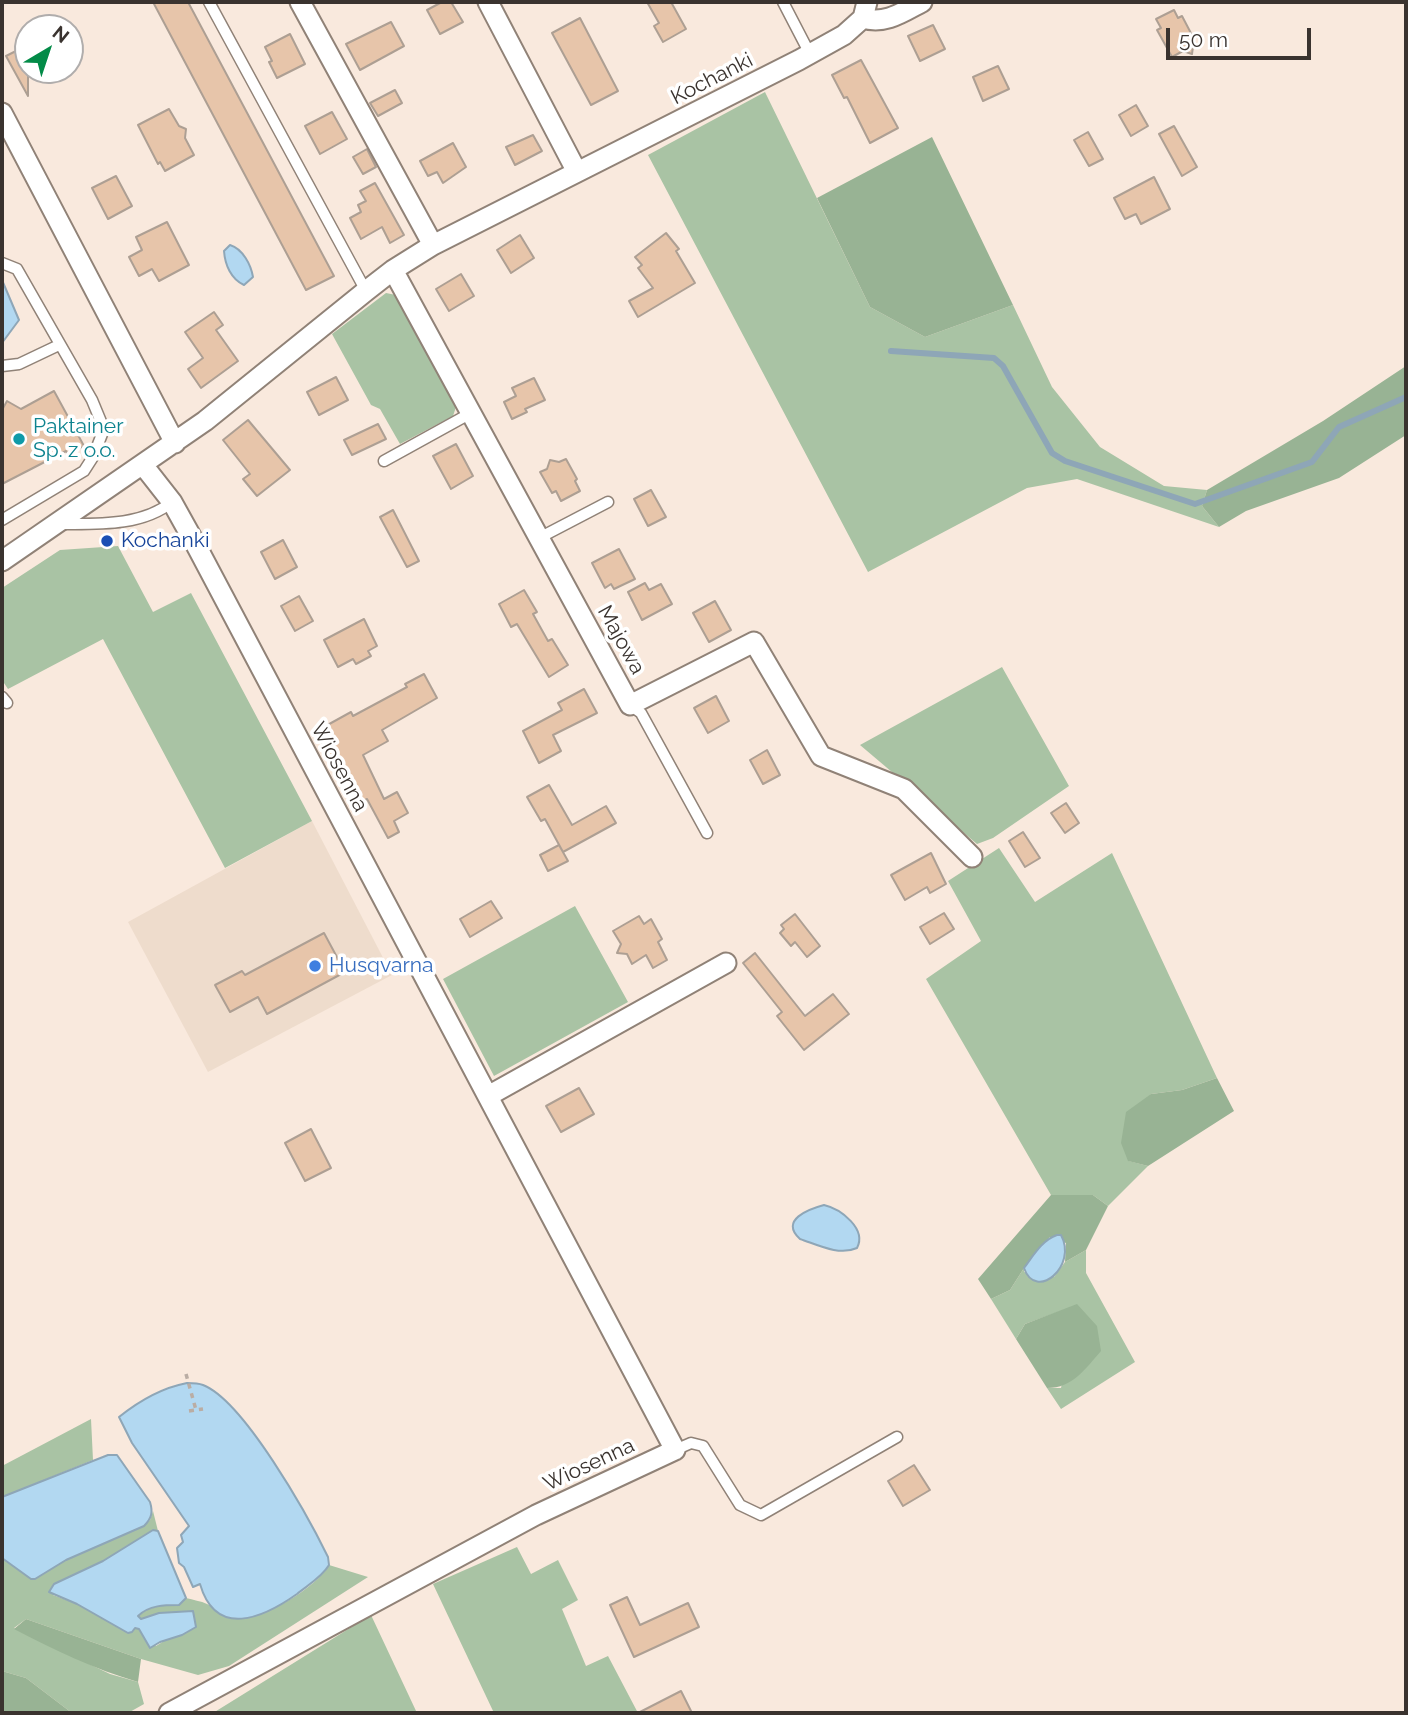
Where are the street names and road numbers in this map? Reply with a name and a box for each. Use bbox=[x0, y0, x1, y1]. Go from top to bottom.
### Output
street label: Kochanki bbox=[667, 48, 757, 110]
street label: Majowa bbox=[592, 601, 650, 679]
street label: Wiosenna bbox=[305, 718, 373, 816]
street label: Wiosenna bbox=[540, 1433, 638, 1497]

